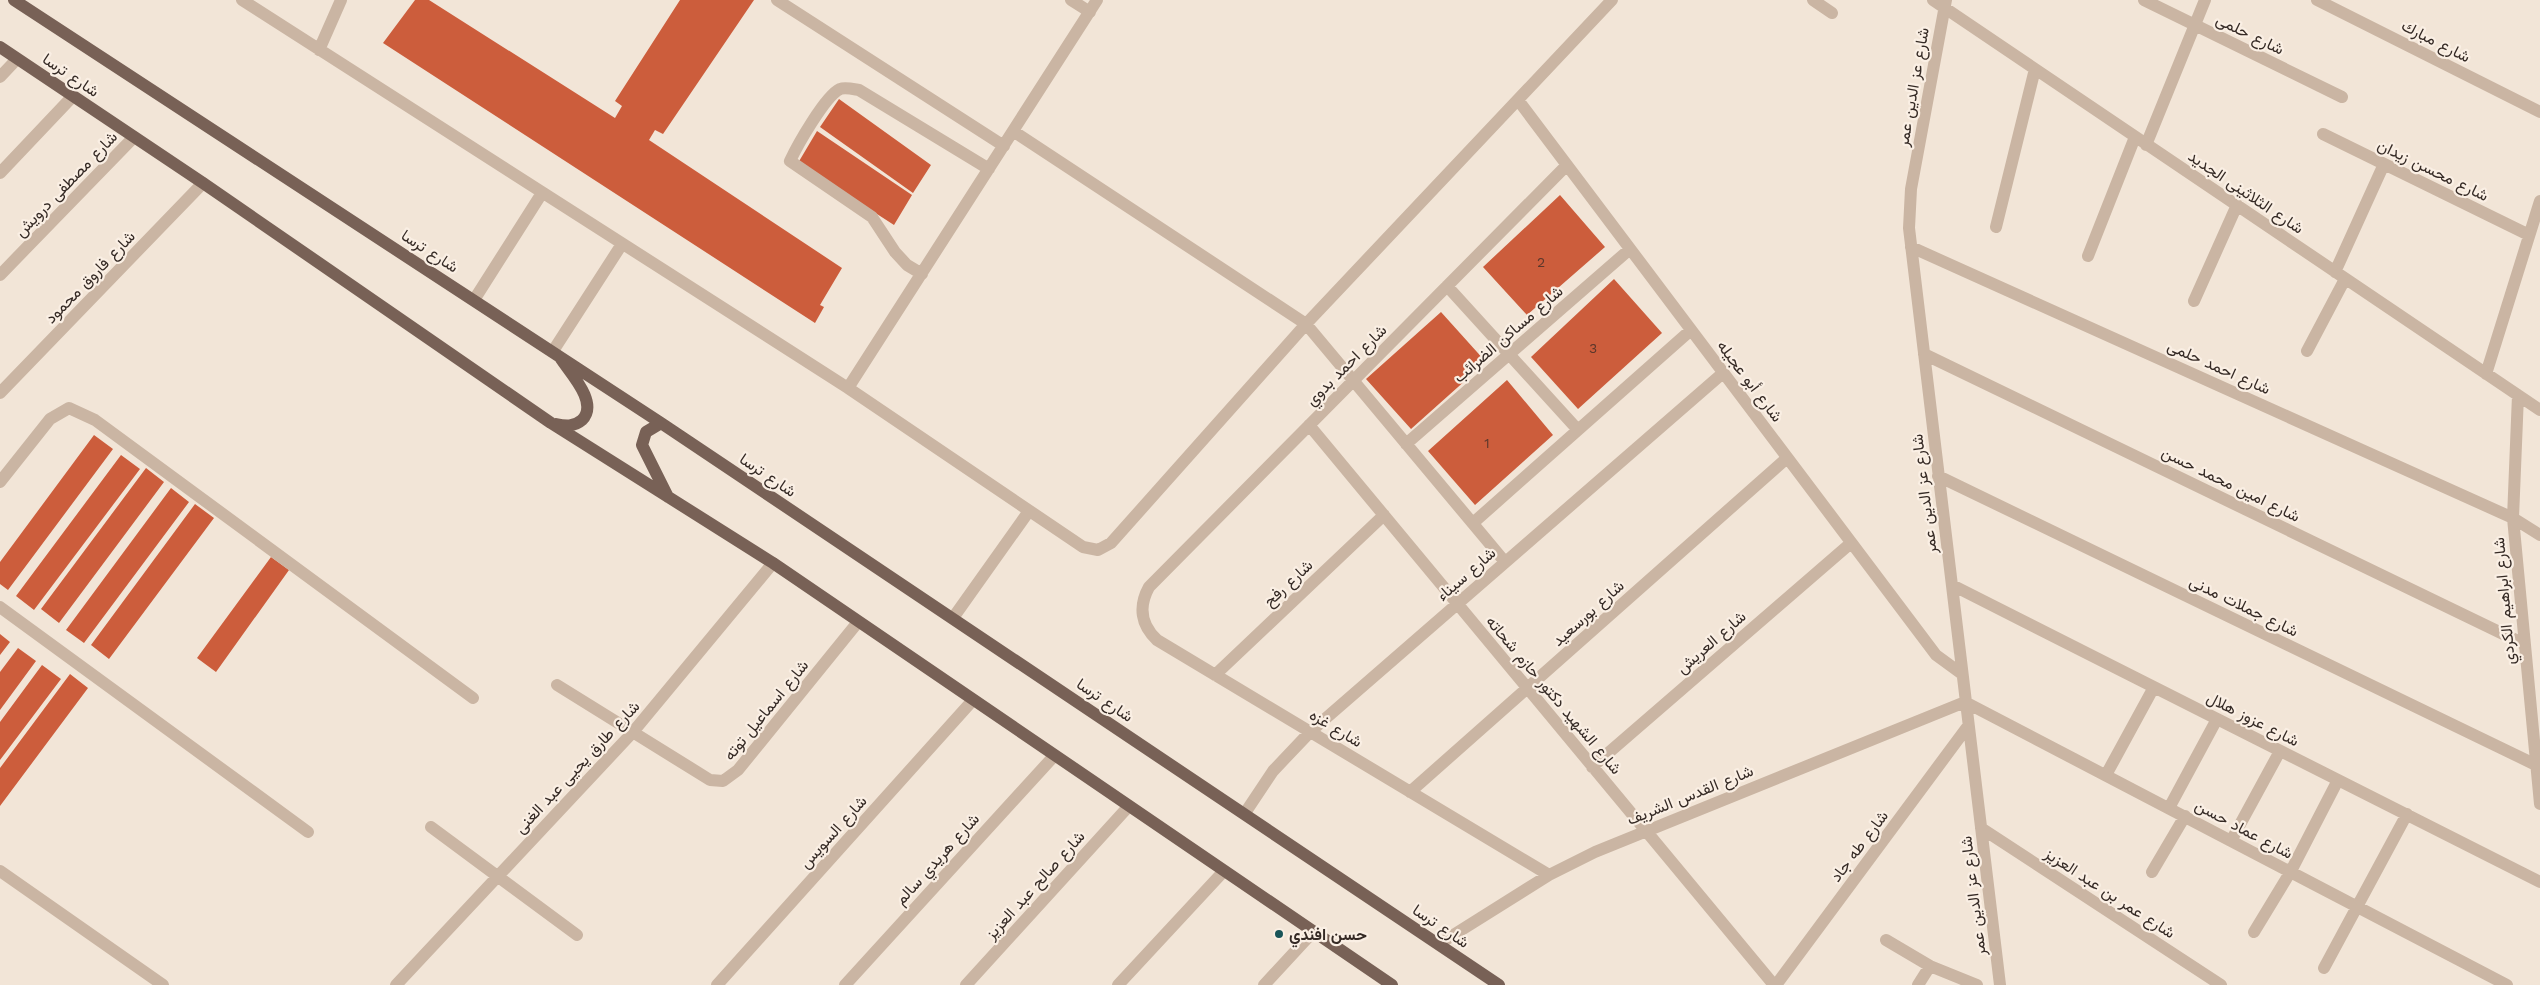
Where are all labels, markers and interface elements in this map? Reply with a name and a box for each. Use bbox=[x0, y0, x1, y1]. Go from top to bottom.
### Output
street label: شارع حلمى bbox=[2212, 9, 2287, 60]
street label: شارع مبارك bbox=[2398, 16, 2473, 68]
street label: شارع عز الدين عمر bbox=[1893, 26, 1935, 149]
street label: شارع ترسا bbox=[38, 49, 103, 103]
street label: شارع مصطفى درويش bbox=[11, 127, 123, 242]
street label: شارع محسن زيدان bbox=[2374, 135, 2492, 207]
street label: شارع الثلاثينى الجديد bbox=[2184, 146, 2307, 239]
street label: شارع ترسا bbox=[397, 226, 462, 278]
street label: شارع فاروق محمود bbox=[41, 227, 140, 329]
house number: 2 bbox=[1537, 254, 1545, 270]
street label: شارع مساكن الضرائب bbox=[1449, 281, 1568, 388]
street label: شارع احمد بدوي bbox=[1302, 321, 1393, 412]
street label: شارع احمد حلمى bbox=[2164, 336, 2273, 400]
street label: شارع أبو عجيله bbox=[1712, 337, 1787, 427]
house number: 3 bbox=[1589, 340, 1597, 356]
street label: شارع عز الدين عمر bbox=[1907, 433, 1943, 556]
house number: 1 bbox=[1484, 435, 1490, 451]
street label: شارع امين محمد حسن bbox=[2158, 442, 2303, 528]
street label: شارع ترسا bbox=[735, 449, 800, 503]
street label: شارع ابراهيم الكردي bbox=[2489, 536, 2523, 665]
street label: شارع سيناء bbox=[1433, 543, 1501, 606]
street label: شارع رفح bbox=[1259, 555, 1318, 612]
street label: شارع جملات مدنى bbox=[2186, 571, 2301, 642]
street label: شارع بورسعيد bbox=[1548, 576, 1629, 652]
street label: شارع العريش bbox=[1672, 607, 1751, 679]
street label: شارع الشهيد دكتور حازم شحاته bbox=[1481, 612, 1626, 779]
street label: شارع اسماعيل توته bbox=[720, 656, 814, 765]
street label: شارع ترسا bbox=[1072, 674, 1137, 728]
street label: شارع عزوز هلال bbox=[2203, 688, 2302, 752]
street label: شارع طارق يحيى عبد الغنى bbox=[511, 697, 645, 839]
street label: شارع غزه bbox=[1305, 705, 1366, 753]
street label: شارع القدس الشريف bbox=[1624, 761, 1757, 831]
street label: شارع السويس bbox=[795, 792, 872, 874]
street label: شارع عماد حسن bbox=[2191, 795, 2296, 865]
street label: شارع طه جاد bbox=[1826, 807, 1894, 887]
street label: شارع هريدي سالم bbox=[891, 809, 986, 911]
street label: شارع صالح عبد العزيز bbox=[981, 827, 1090, 945]
street label: شارع عز الدين عمر bbox=[1956, 835, 1992, 958]
street label: شارع عمر بن عبد العزيز bbox=[2039, 843, 2179, 944]
street label: شارع ترسا bbox=[1408, 900, 1473, 954]
place label: حسن افندي bbox=[1289, 925, 1367, 948]
marker: حسن افندي bbox=[1273, 928, 1285, 940]

